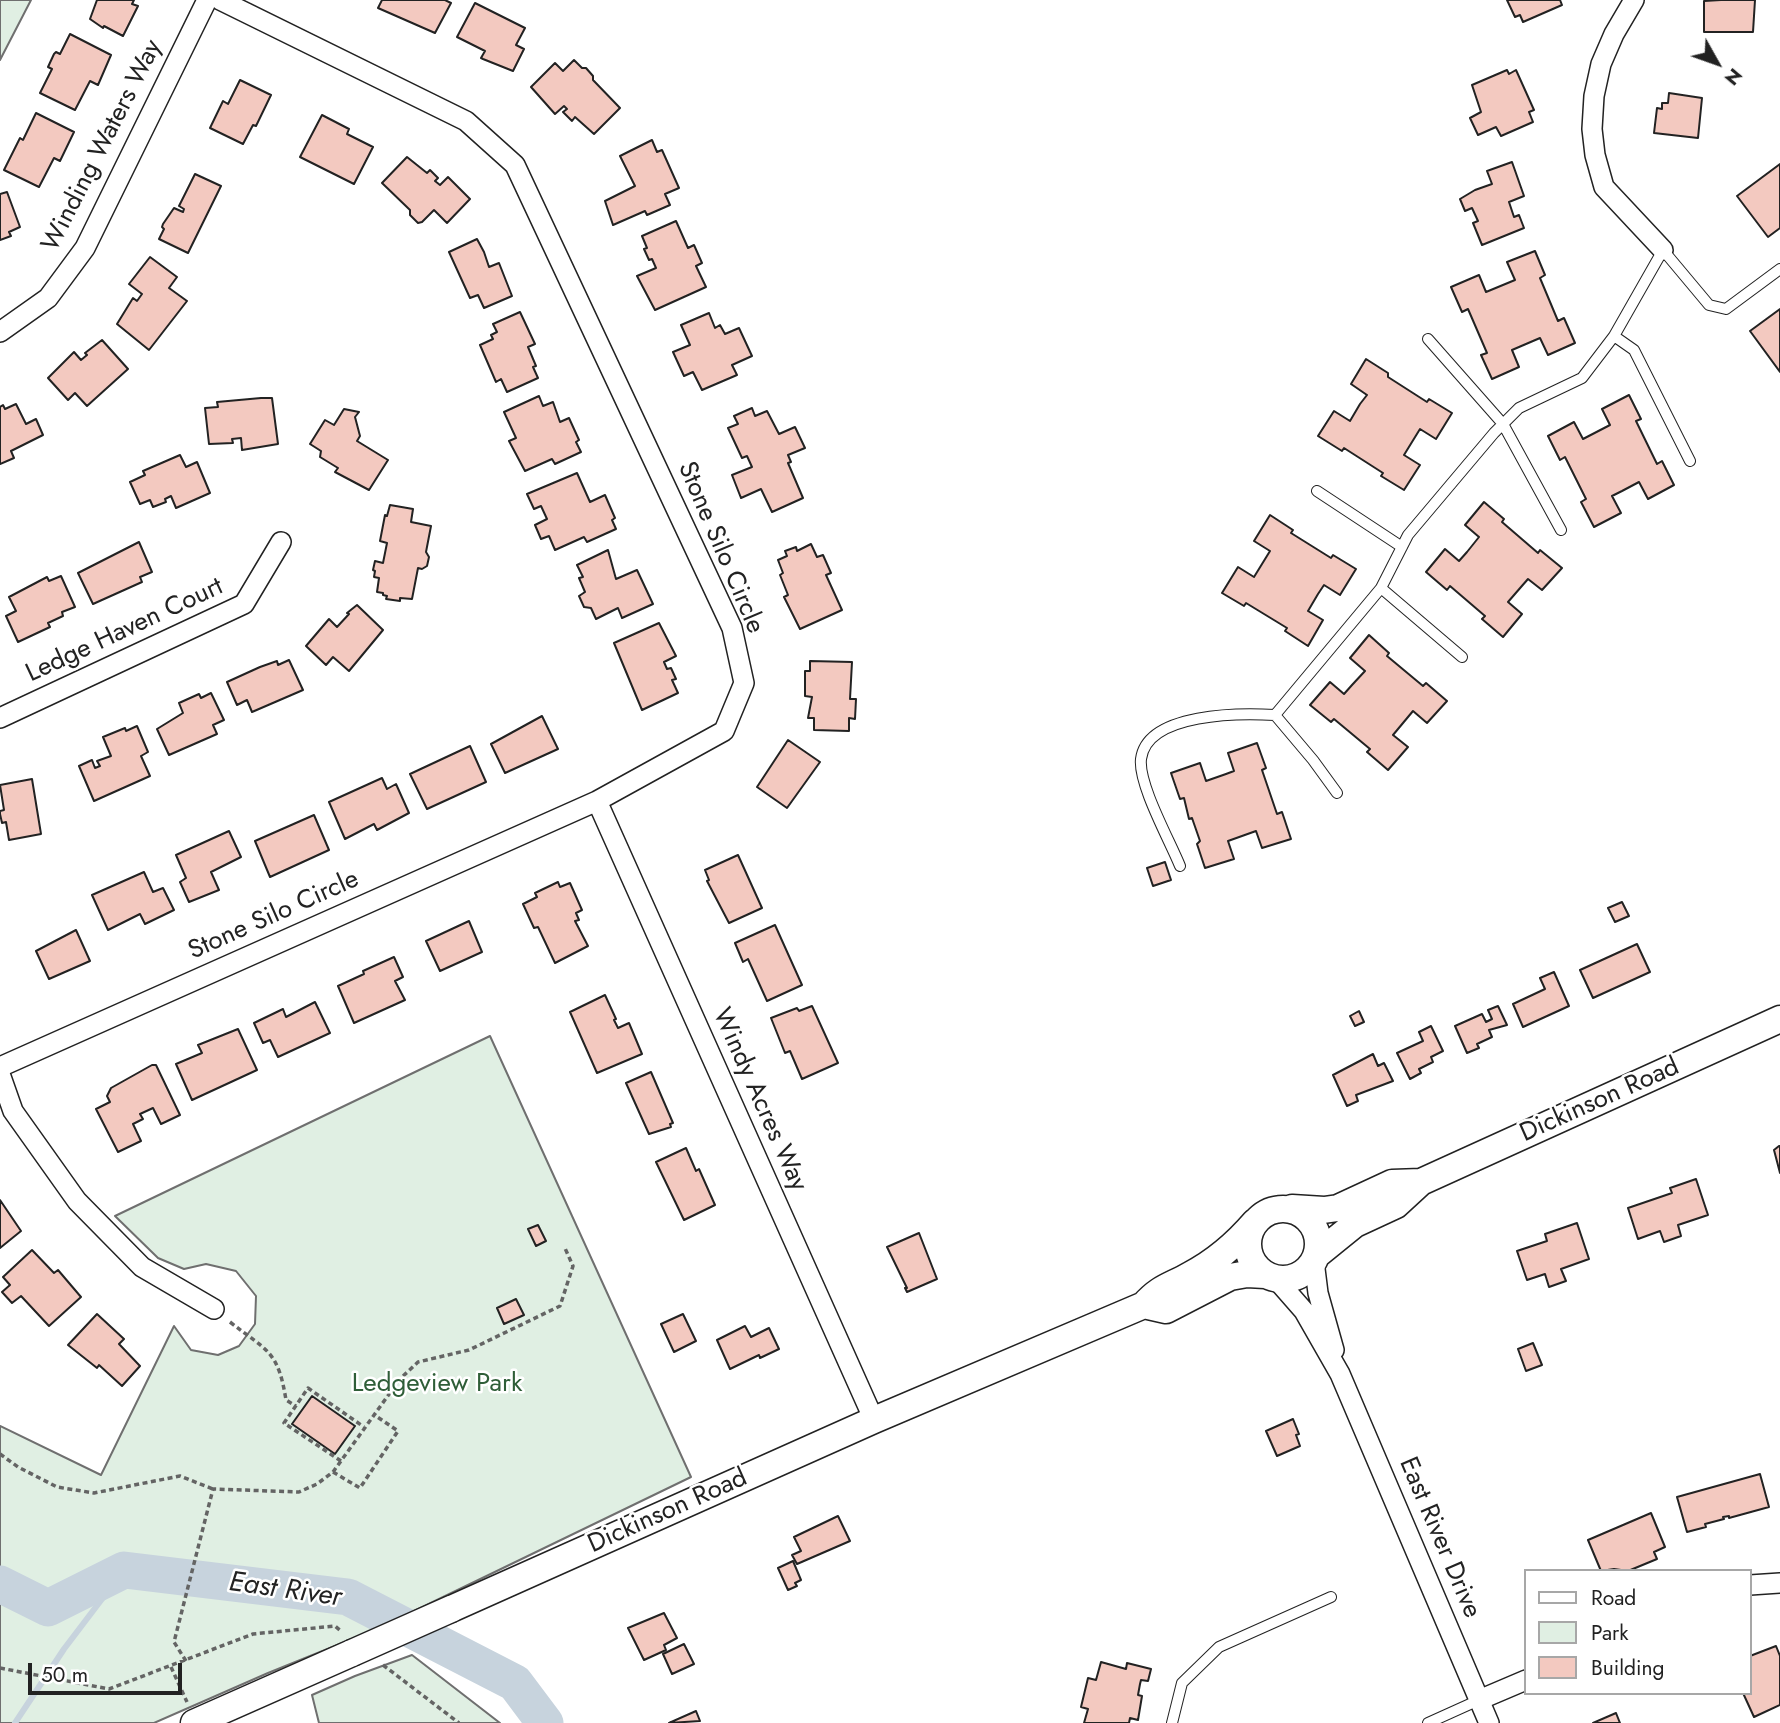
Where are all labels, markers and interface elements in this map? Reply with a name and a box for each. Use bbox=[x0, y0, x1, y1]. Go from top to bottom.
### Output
north arrow bbox=[1682, 28, 1752, 98]
street label: Winding Waters Way bbox=[36, 35, 170, 257]
text: N bbox=[1718, 62, 1749, 91]
street label: Stone Silo Circle bbox=[670, 457, 770, 639]
street label: Ledge Haven Court bbox=[22, 572, 228, 690]
street label: Stone Silo Circle bbox=[184, 864, 364, 968]
street label: Windy Acres Way bbox=[705, 1004, 813, 1196]
street label: Dickinson Road bbox=[1516, 1052, 1684, 1150]
park label: Ledgeview Park bbox=[352, 1369, 522, 1401]
street label: East River Drive bbox=[1391, 1453, 1487, 1623]
street label: Dickinson Road bbox=[584, 1463, 752, 1561]
water label: East River bbox=[226, 1566, 344, 1616]
legend bbox=[1524, 1569, 1752, 1695]
text: Road bbox=[1591, 1583, 1636, 1613]
text: Park bbox=[1591, 1618, 1628, 1648]
scale bar bbox=[32, 1650, 186, 1694]
text: Building bbox=[1591, 1653, 1664, 1683]
text: 50 m bbox=[41, 1660, 88, 1690]

